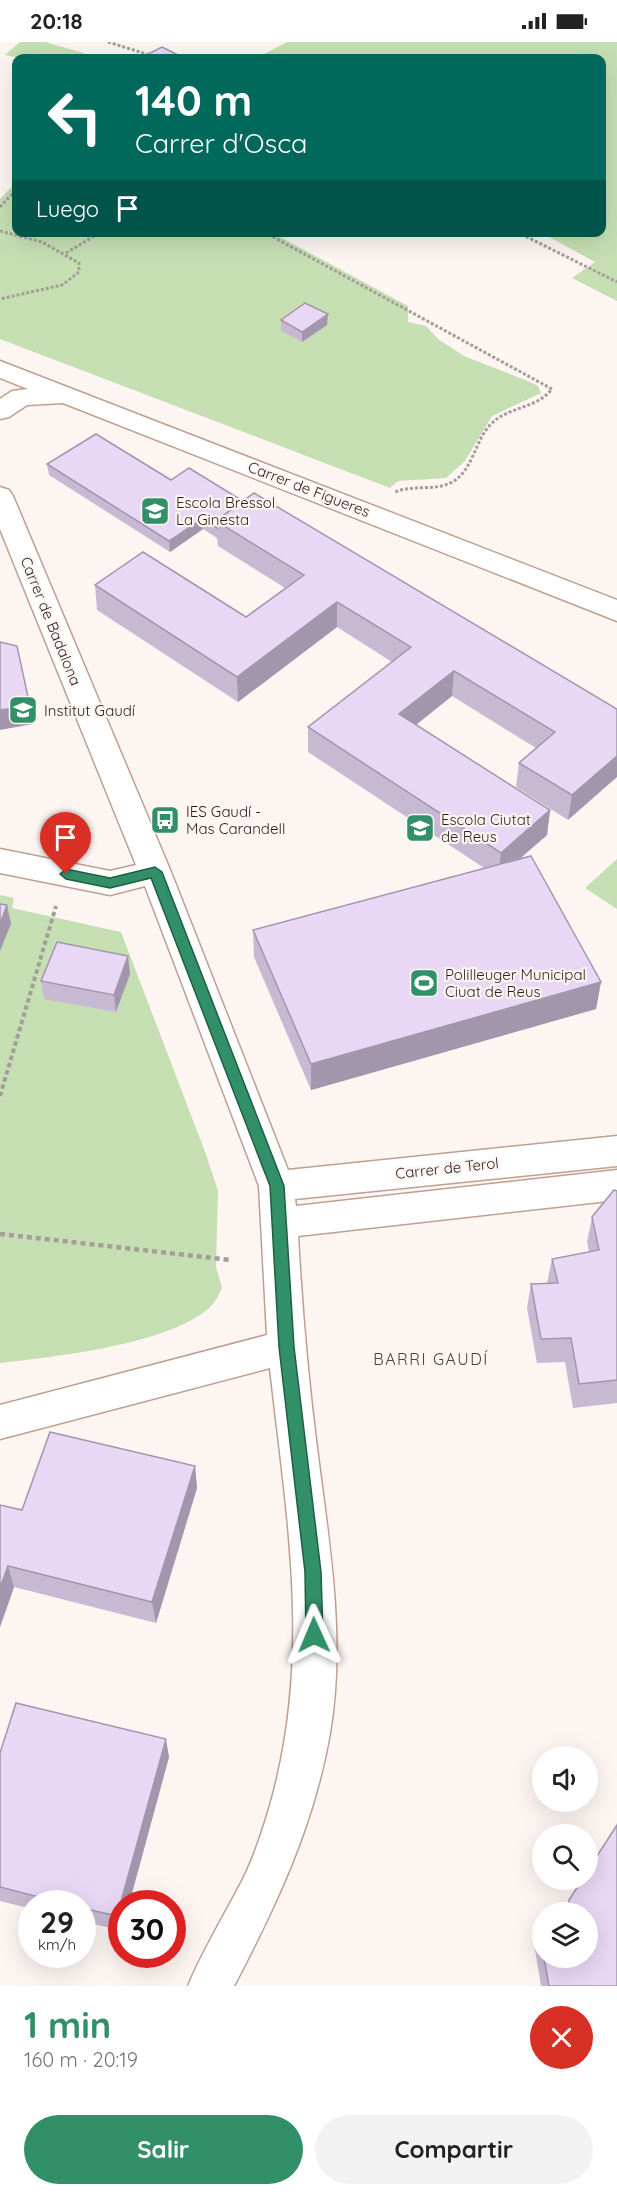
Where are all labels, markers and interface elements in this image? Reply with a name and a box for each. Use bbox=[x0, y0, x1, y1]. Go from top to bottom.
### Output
text: 20:18 bbox=[30, 7, 83, 35]
text: 140 m bbox=[135, 74, 252, 127]
icon: left bbox=[36, 78, 114, 156]
text: Carrer d'Osca bbox=[135, 126, 307, 160]
icon: arrive bbox=[111, 192, 144, 225]
text: Luego bbox=[36, 195, 99, 223]
street label: Carrer de Figueres bbox=[245, 457, 373, 521]
place label: Escola Bressol La Ginesta bbox=[176, 493, 275, 529]
school or university icon: Escola Bressol La Ginesta bbox=[139, 495, 171, 527]
street label: Carrer de Badalona bbox=[16, 554, 86, 688]
school or university icon: Institut Gaudí bbox=[7, 694, 39, 726]
place label: Institut Gaudí bbox=[44, 701, 136, 720]
place label: IES Gaudí - Mas Carandell bbox=[186, 802, 285, 838]
bus stop icon: IES Gaudí - Mas Carandell bbox=[149, 804, 181, 836]
place label: Escola Ciutat de Reus bbox=[441, 810, 531, 846]
pin bbox=[40, 812, 91, 874]
school or university icon: Escola Ciutat de Reus bbox=[404, 812, 436, 844]
icon: arrive bbox=[49, 821, 82, 854]
place label: Polilleuger Municipal Ciuat de Reus bbox=[445, 965, 586, 1001]
sports icon: Polilleuger Municipal Ciuat de Reus bbox=[408, 967, 440, 999]
street label: Carrer de Terol bbox=[394, 1153, 500, 1183]
district label: BARRI GAUDÍ bbox=[373, 1349, 489, 1369]
position arrow bbox=[282, 1603, 346, 1667]
map controls bbox=[532, 1746, 598, 1968]
button: sound bbox=[532, 1746, 598, 1812]
button: search bbox=[532, 1824, 598, 1890]
speed limit sign: 30 bbox=[108, 1890, 186, 1968]
button: layers bbox=[532, 1902, 598, 1968]
text: 29 bbox=[40, 1903, 74, 1941]
text: km/h bbox=[38, 1935, 76, 1954]
text: 1 min bbox=[24, 2002, 111, 2047]
button: close bbox=[530, 2006, 593, 2069]
text: 160 m · 20:19 bbox=[24, 2047, 138, 2072]
button: Salir bbox=[24, 2115, 303, 2184]
button: Compartir bbox=[315, 2115, 593, 2184]

